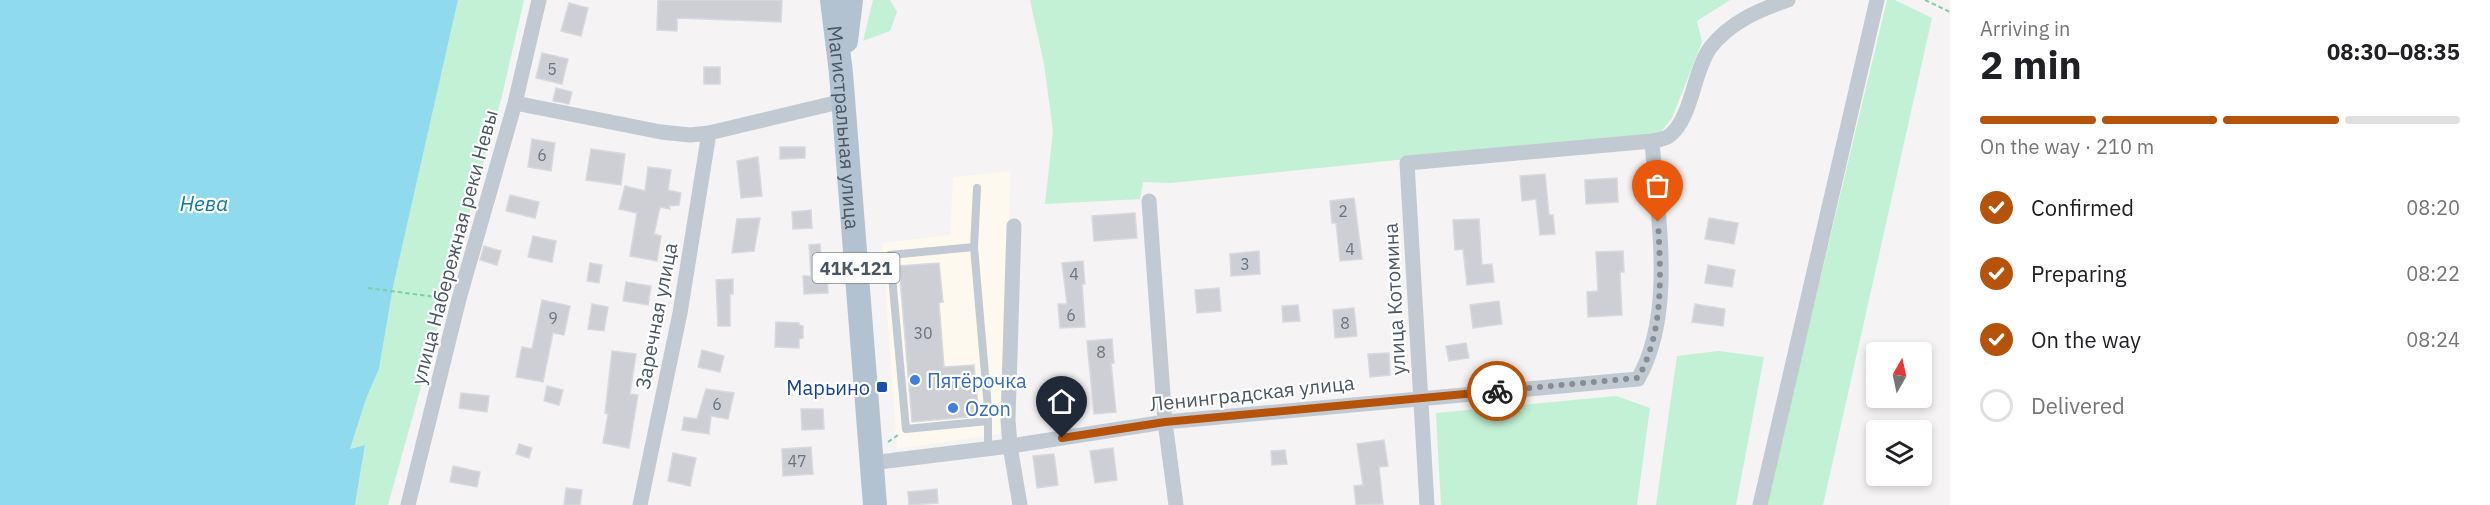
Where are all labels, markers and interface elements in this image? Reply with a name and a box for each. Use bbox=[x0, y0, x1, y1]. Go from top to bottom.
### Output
text: Arriving in bbox=[1980, 15, 2070, 42]
street label: Магистральная улица bbox=[822, 24, 867, 231]
text: 08:30–08:35 bbox=[2327, 37, 2460, 66]
text: 2 min bbox=[1980, 39, 2082, 90]
house number: 5 bbox=[547, 59, 557, 79]
street label: улица Набережная реки Невы bbox=[404, 107, 504, 387]
text: On the way · 210 m bbox=[1980, 133, 2154, 160]
house number: 6 bbox=[537, 145, 547, 165]
pin bbox=[1632, 160, 1683, 222]
icon: bag bbox=[1641, 169, 1674, 202]
water label: Нева bbox=[180, 189, 228, 217]
icon: check bbox=[1980, 191, 2013, 224]
text: Confirmed bbox=[2031, 193, 2134, 222]
text: 08:20 bbox=[2406, 194, 2460, 221]
house number: 2 bbox=[1338, 201, 1348, 221]
street label: улица Котомина bbox=[1377, 222, 1411, 376]
house number: 4 bbox=[1345, 239, 1355, 259]
street label: Заречная улица bbox=[629, 240, 684, 392]
road number: 41К-121 bbox=[812, 253, 900, 283]
house number: 3 bbox=[1240, 254, 1250, 274]
icon: check bbox=[1980, 257, 2013, 290]
text: Preparing bbox=[2031, 259, 2126, 288]
text: 08:22 bbox=[2406, 260, 2460, 287]
house number: 4 bbox=[1069, 264, 1079, 284]
house number: 6 bbox=[1066, 305, 1076, 325]
house number: 9 bbox=[548, 308, 558, 328]
house number: 8 bbox=[1340, 313, 1350, 333]
house number: 30 bbox=[913, 323, 933, 343]
icon: check bbox=[1980, 323, 2013, 356]
text: On the way bbox=[2031, 325, 2141, 354]
text: 08:24 bbox=[2406, 326, 2460, 353]
house number: 8 bbox=[1096, 342, 1106, 362]
north arrow bbox=[1866, 342, 1932, 408]
map controls bbox=[1866, 342, 1932, 486]
courier bbox=[1467, 361, 1527, 421]
place label: Пятёрочка bbox=[927, 367, 1027, 394]
street label: Ленинградская улица bbox=[1148, 369, 1356, 417]
marker: Пятёрочка bbox=[908, 373, 922, 387]
place label: Марьино bbox=[786, 374, 870, 401]
icon: bike bbox=[1481, 375, 1514, 408]
pin bbox=[1036, 376, 1087, 438]
marker: Марьино bbox=[875, 380, 889, 394]
icon: home bbox=[1045, 385, 1078, 418]
text: Delivered bbox=[2031, 391, 2125, 420]
house number: 6 bbox=[712, 394, 722, 414]
place label: Ozon bbox=[965, 395, 1011, 422]
marker: Ozon bbox=[946, 401, 960, 415]
button: layers bbox=[1866, 420, 1932, 486]
house number: 47 bbox=[787, 451, 807, 471]

